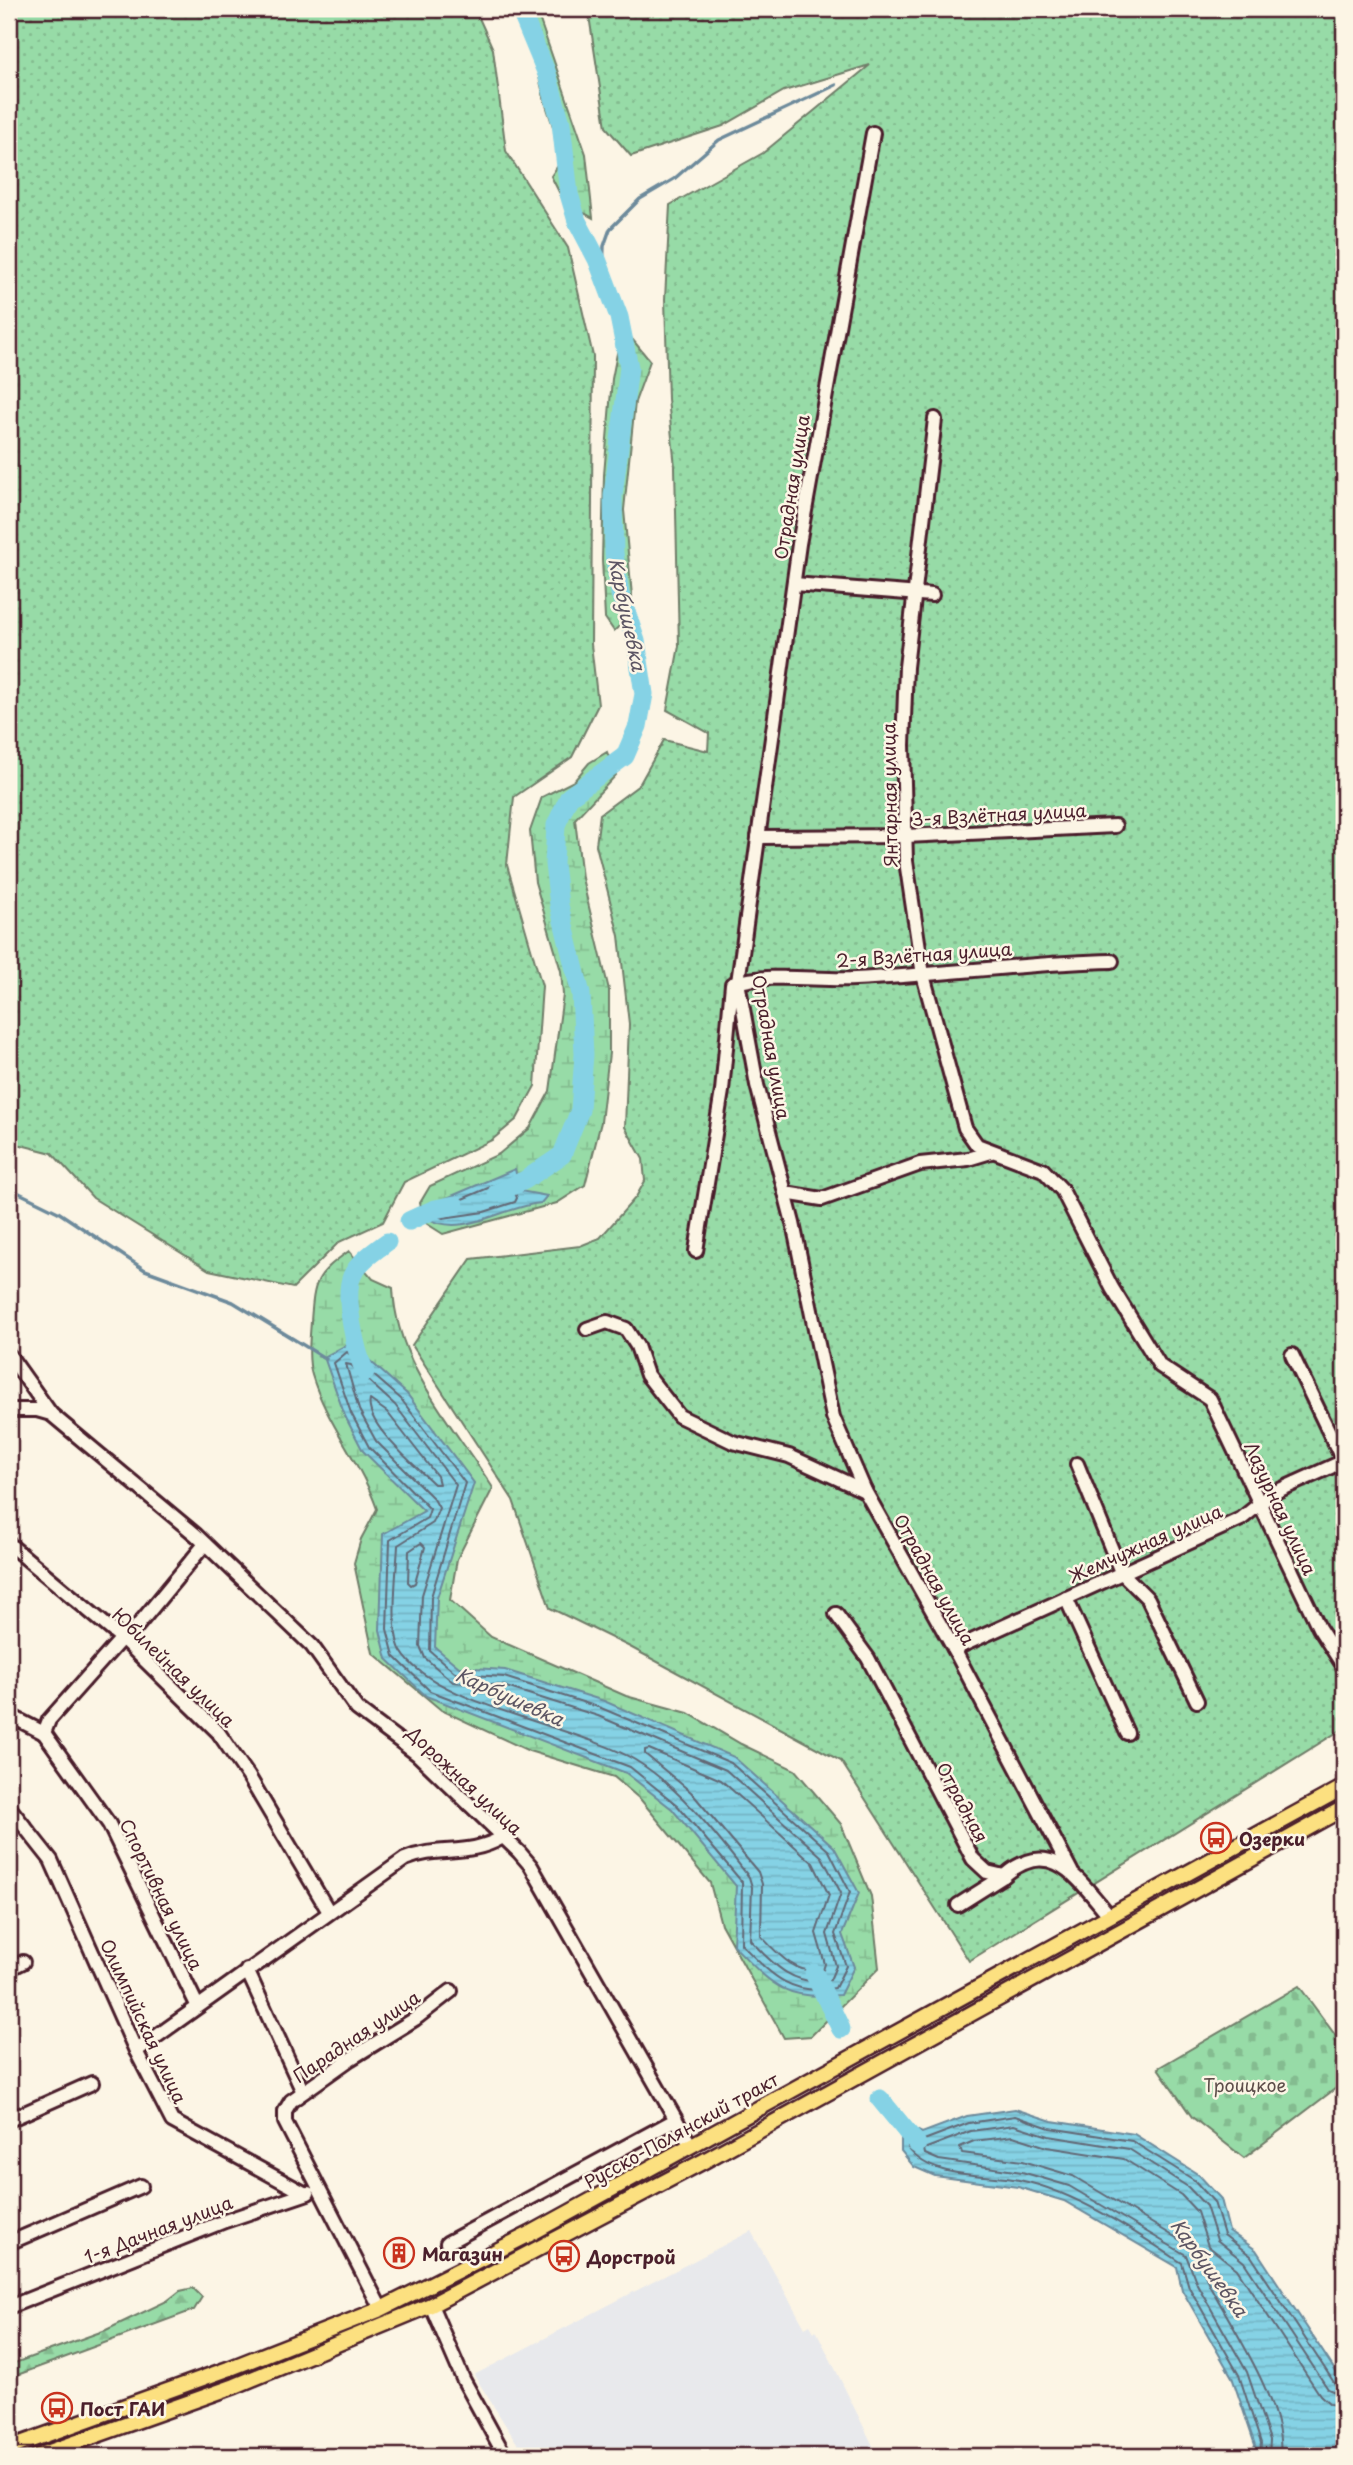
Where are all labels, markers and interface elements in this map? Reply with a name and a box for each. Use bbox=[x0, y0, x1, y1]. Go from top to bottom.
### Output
street label: Отрадная улица bbox=[766, 412, 816, 561]
water label: Карбушевка bbox=[602, 555, 654, 675]
street label: Янтарная улица bbox=[874, 722, 904, 868]
street label: 3-я Взлётная улица bbox=[911, 796, 1088, 832]
street label: 2-я Взлётная улица bbox=[835, 934, 1013, 974]
street label: Отрадная улица bbox=[746, 973, 798, 1122]
street label: Лазурная улица bbox=[1238, 1437, 1324, 1580]
street label: Жемчужная улица bbox=[1064, 1497, 1227, 1589]
street label: Отрадная улица bbox=[888, 1508, 983, 1650]
street label: Юбилейная улица bbox=[106, 1601, 242, 1733]
water label: Карбушевка bbox=[452, 1660, 570, 1733]
street label: Дорожная улица bbox=[400, 1718, 529, 1841]
street label: Отрадная bbox=[931, 1757, 995, 1847]
street label: Спортивная улица bbox=[114, 1814, 211, 1975]
bus stop icon: Озерки bbox=[1199, 1821, 1233, 1855]
place label: Озерки bbox=[1239, 1825, 1305, 1852]
street label: Олимпийская улица bbox=[94, 1934, 194, 2108]
street label: Парадная улица bbox=[287, 1983, 426, 2089]
street label: Русско-Полянский тракт bbox=[579, 2065, 784, 2195]
park label: Троицкое bbox=[1203, 2071, 1287, 2098]
street label: 1-я Дачная улица bbox=[80, 2188, 237, 2270]
water label: Карбушевка bbox=[1165, 2212, 1256, 2323]
building icon: Магазин bbox=[382, 2236, 416, 2270]
bus stop icon: Дорстрой bbox=[547, 2239, 581, 2273]
place label: Магазин bbox=[422, 2240, 503, 2267]
place label: Дорстрой bbox=[586, 2243, 676, 2270]
bus stop icon: Пост ГАИ bbox=[40, 2391, 74, 2425]
place label: Пост ГАИ bbox=[80, 2395, 165, 2422]

